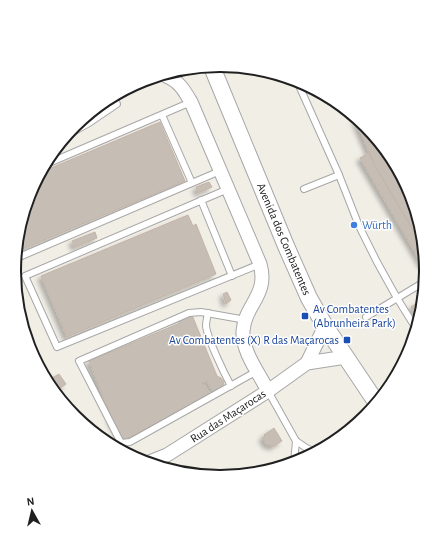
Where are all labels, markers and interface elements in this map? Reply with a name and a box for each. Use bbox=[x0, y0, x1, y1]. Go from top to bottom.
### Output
street label: Avenida dos Combatentes bbox=[255, 181, 313, 297]
place label: Würth bbox=[362, 219, 392, 231]
marker: Würth bbox=[349, 220, 359, 230]
place label: Av Combatentes (Abrunheira Park) bbox=[313, 303, 396, 329]
marker: Av Combatentes (Abrunheira Park) bbox=[300, 311, 310, 321]
place label: Av Combatentes (X) R das Maçarocas bbox=[169, 334, 339, 346]
marker: Av Combatentes (X) R das Maçarocas bbox=[342, 335, 352, 345]
street label: Rua das Maçarocas bbox=[188, 387, 268, 445]
north arrow bbox=[12, 491, 52, 531]
text: N bbox=[26, 496, 35, 508]

